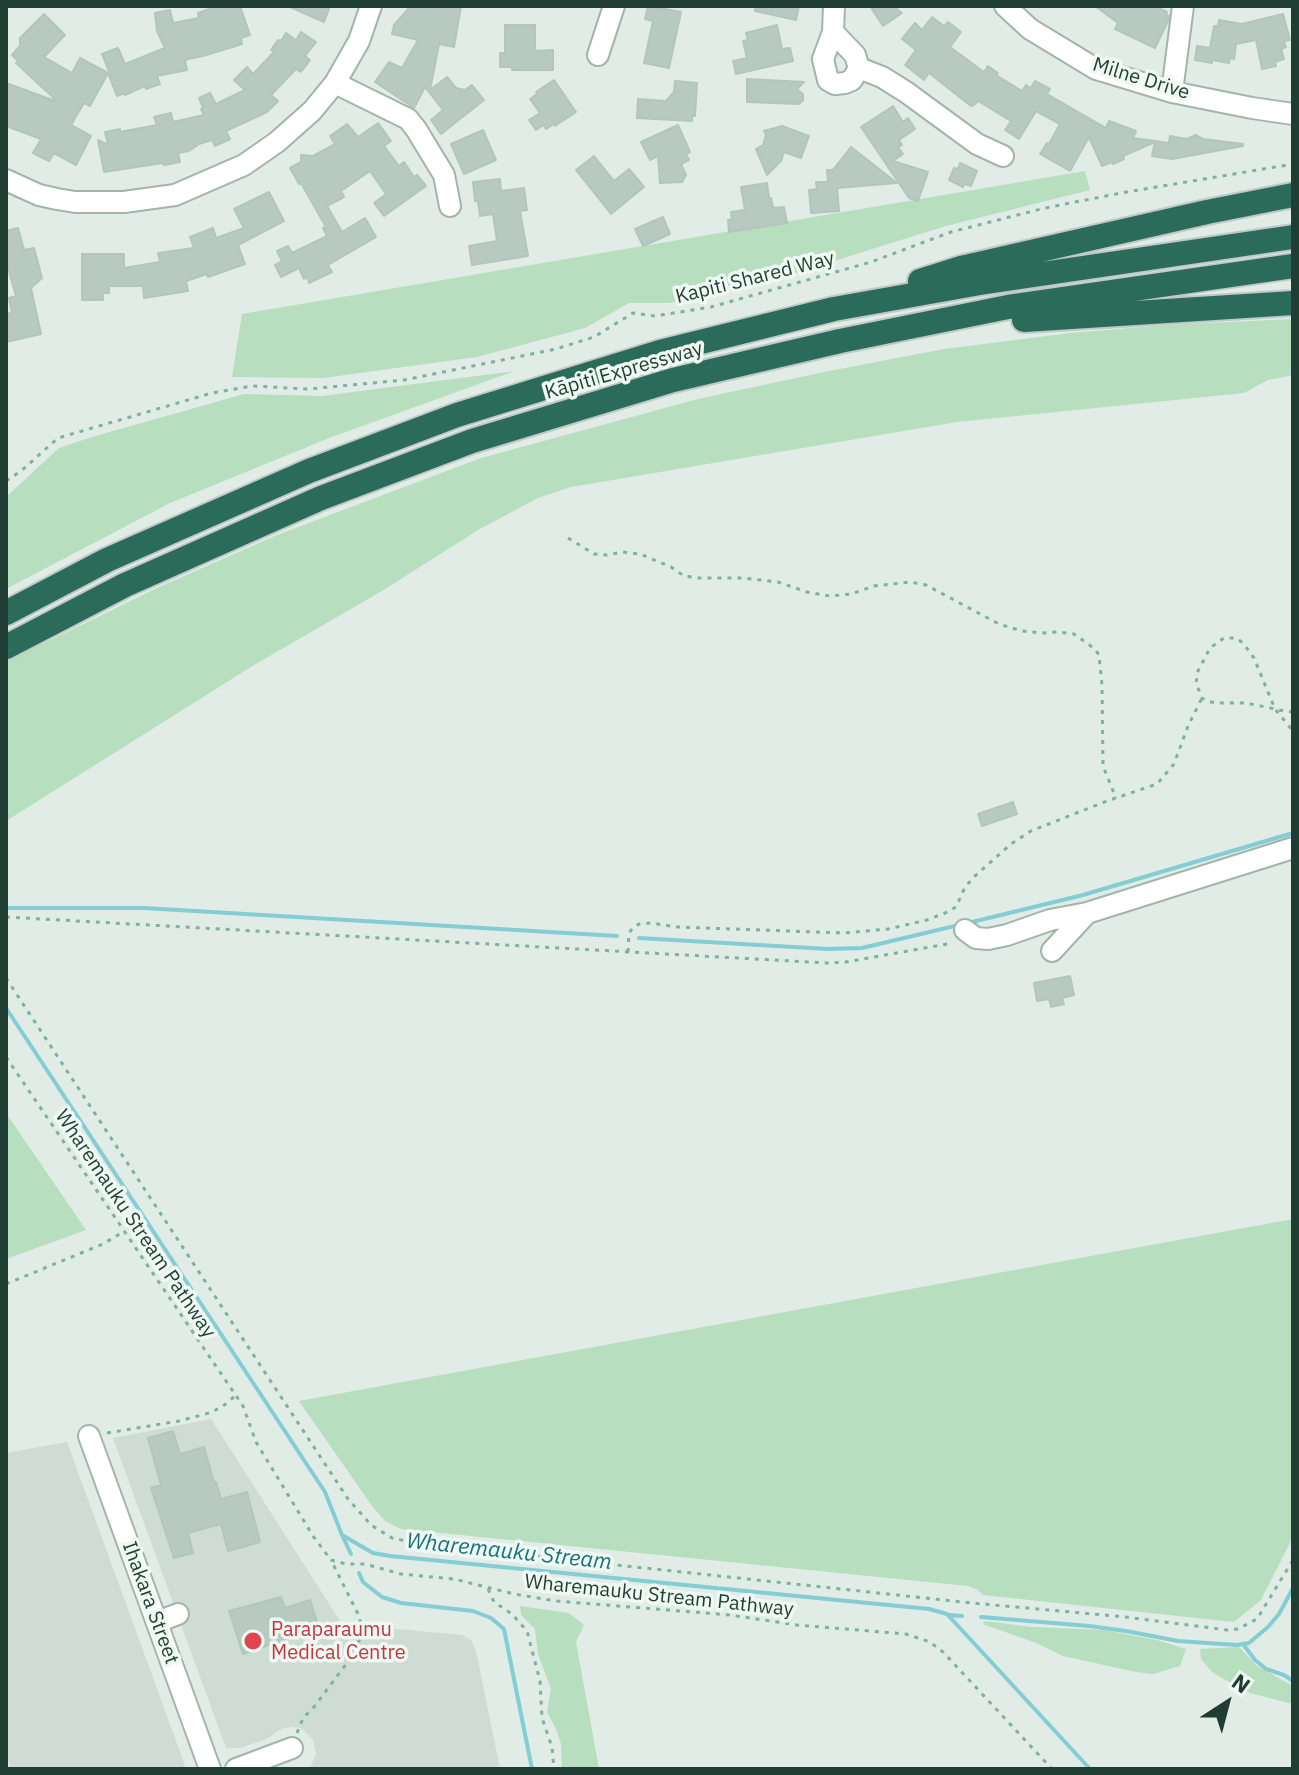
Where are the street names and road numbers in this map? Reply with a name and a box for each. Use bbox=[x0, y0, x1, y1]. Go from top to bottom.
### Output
street label: Milne Drive bbox=[1090, 53, 1192, 105]
street label: Kapiti Shared Way bbox=[673, 247, 837, 309]
street label: Kāpiti Expressway bbox=[542, 337, 706, 405]
street label: Wharemauku Stream Pathway bbox=[49, 1105, 221, 1343]
street label: Ihakara Street bbox=[117, 1538, 183, 1668]
street label: Wharemauku Stream Pathway bbox=[523, 1570, 795, 1622]

